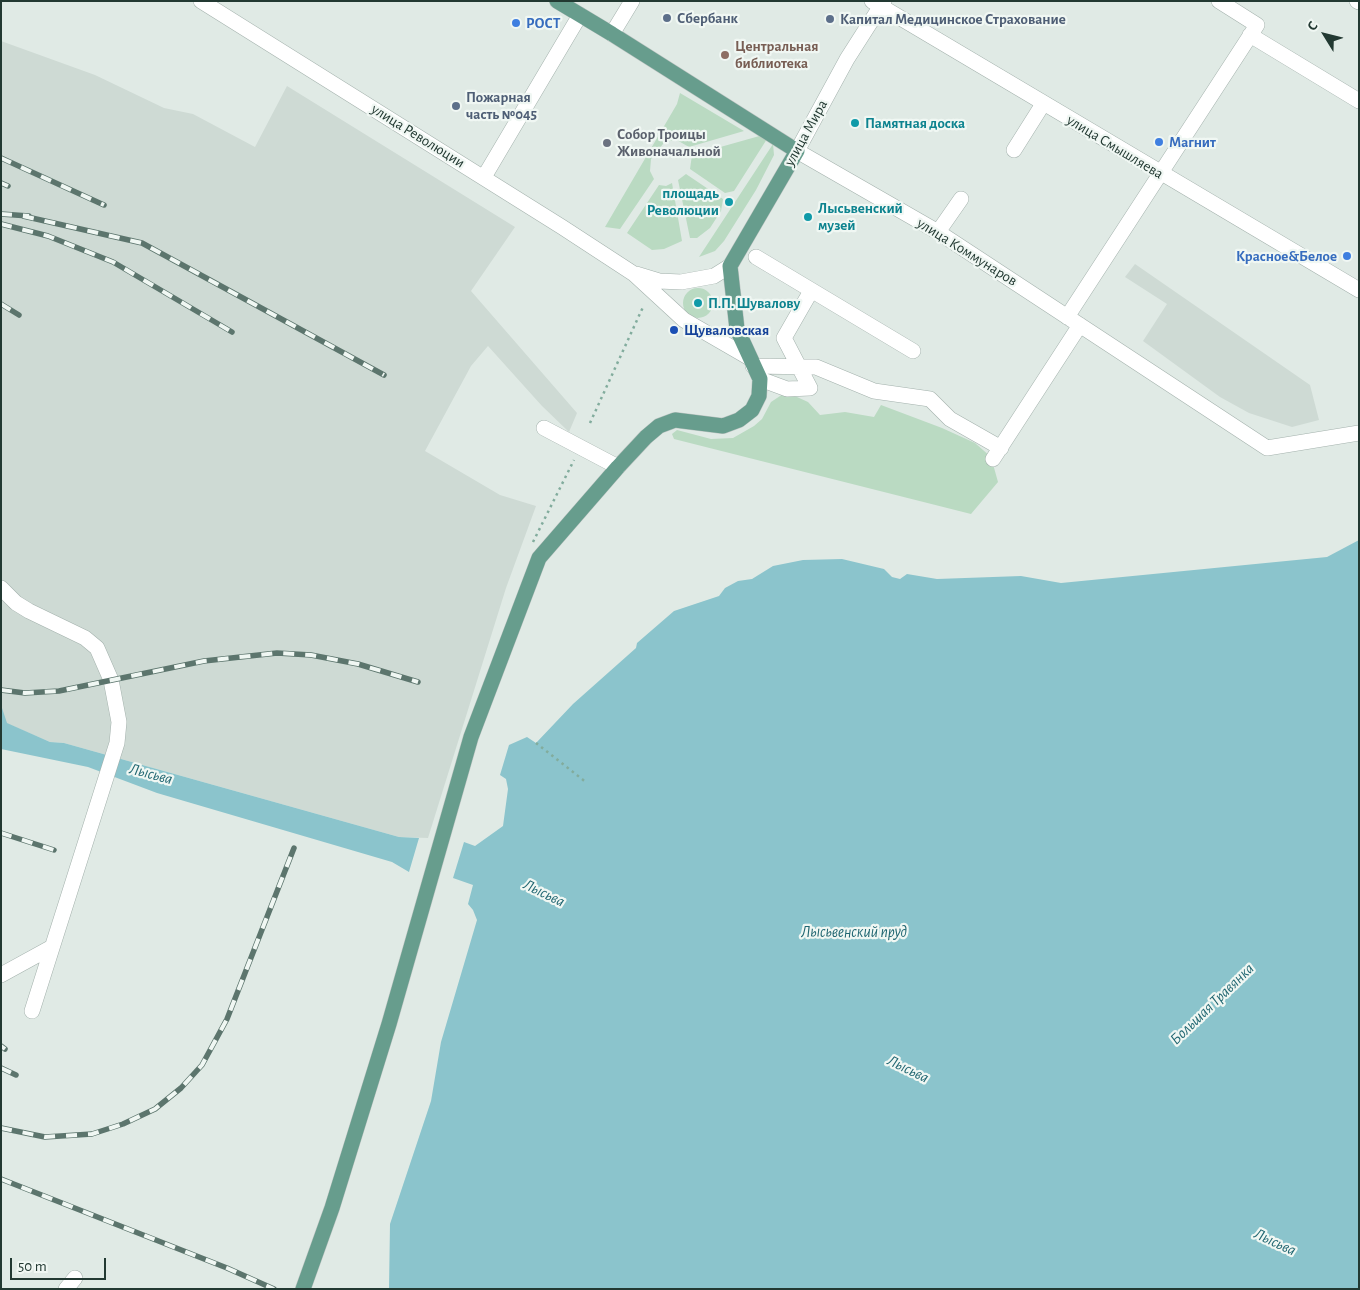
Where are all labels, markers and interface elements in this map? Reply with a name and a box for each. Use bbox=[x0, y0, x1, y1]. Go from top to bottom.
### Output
place label: Сбербанк bbox=[677, 9, 738, 27]
place label: Капитал Медицинское Страхование bbox=[840, 10, 1066, 28]
north arrow bbox=[1300, 10, 1350, 60]
marker: Сбербанк bbox=[661, 12, 673, 24]
marker: Капитал Медицинское Страхование bbox=[824, 13, 836, 25]
place label: РОСТ bbox=[526, 14, 560, 32]
marker: РОСТ bbox=[510, 17, 522, 29]
text: С bbox=[1305, 19, 1321, 33]
place label: Центральная библиотека bbox=[735, 37, 819, 72]
marker: Центральная библиотека bbox=[719, 49, 731, 61]
place label: Пожарная часть №045 bbox=[466, 88, 537, 123]
street label: улица Мира bbox=[780, 97, 832, 169]
street label: улица Революции bbox=[368, 100, 468, 172]
marker: Пожарная часть №045 bbox=[450, 100, 462, 112]
street label: улица Смышляева bbox=[1063, 111, 1167, 183]
place label: Памятная доска bbox=[865, 114, 965, 132]
marker: Памятная доска bbox=[849, 117, 861, 129]
place label: Собор Троицы Живоначальной bbox=[617, 125, 721, 160]
place label: Магнит bbox=[1169, 133, 1216, 151]
marker: Магнит bbox=[1153, 136, 1165, 148]
marker: Собор Троицы Живоначальной bbox=[601, 137, 613, 149]
place label: площадь Революции bbox=[647, 184, 719, 219]
marker: площадь Революции bbox=[723, 196, 735, 208]
place label: Лысьвенский музей bbox=[818, 199, 903, 234]
marker: Лысьвенский музей bbox=[802, 211, 814, 223]
street label: улица Коммунаров bbox=[914, 214, 1020, 290]
place label: Красное&Белое bbox=[1236, 247, 1337, 265]
marker: Красное&Белое bbox=[1341, 250, 1353, 262]
place label: П.П. Шувалову bbox=[708, 294, 800, 312]
marker: П.П. Шувалову bbox=[692, 297, 704, 309]
place label: Щуваловская bbox=[684, 321, 769, 339]
marker: Щуваловская bbox=[668, 324, 680, 336]
water label: Лысьва bbox=[127, 759, 175, 789]
water label: Лысьва bbox=[520, 875, 568, 911]
water label: Лысьвенский пруд bbox=[801, 922, 907, 942]
water label: Большая Травянка bbox=[1166, 959, 1258, 1049]
water label: Лысьва bbox=[884, 1051, 932, 1087]
water label: Лысьва bbox=[1251, 1224, 1299, 1260]
scale bar bbox=[12, 1248, 109, 1280]
text: 50 m bbox=[18, 1259, 47, 1274]

